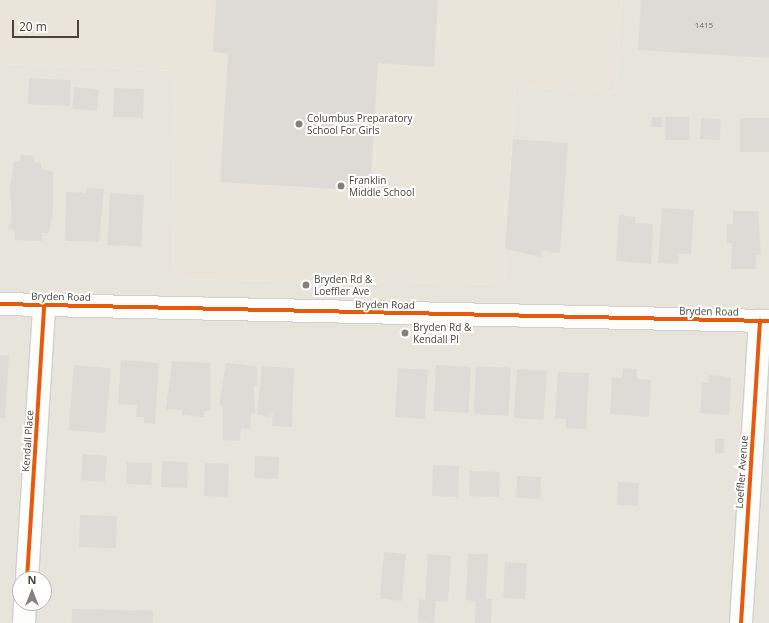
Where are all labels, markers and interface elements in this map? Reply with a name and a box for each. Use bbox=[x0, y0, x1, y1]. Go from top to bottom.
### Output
scale bar bbox=[14, 12, 81, 38]
text: 20 m bbox=[19, 18, 47, 35]
house number: 1415 bbox=[695, 20, 713, 30]
place label: Columbus Preparatory School For Girls bbox=[307, 112, 413, 136]
marker: Columbus Preparatory School For Girls bbox=[294, 119, 304, 129]
place label: Franklin Middle School bbox=[349, 174, 414, 198]
marker: Franklin Middle School bbox=[336, 181, 346, 191]
place label: Bryden Rd & Loeffler Ave bbox=[314, 273, 372, 296]
marker: Bryden Rd & Loeffler Ave bbox=[301, 280, 311, 290]
street label: Bryden Road bbox=[31, 290, 91, 304]
street label: Bryden Road bbox=[355, 298, 415, 312]
street label: Bryden Road bbox=[679, 305, 739, 319]
place label: Bryden Rd & Kendall Pl bbox=[413, 321, 471, 344]
marker: Bryden Rd & Kendall Pl bbox=[400, 328, 410, 338]
street label: Kendall Place bbox=[20, 410, 36, 472]
street label: Loeffler Avenue bbox=[733, 435, 751, 509]
north arrow bbox=[12, 571, 52, 611]
text: N bbox=[28, 572, 36, 587]

